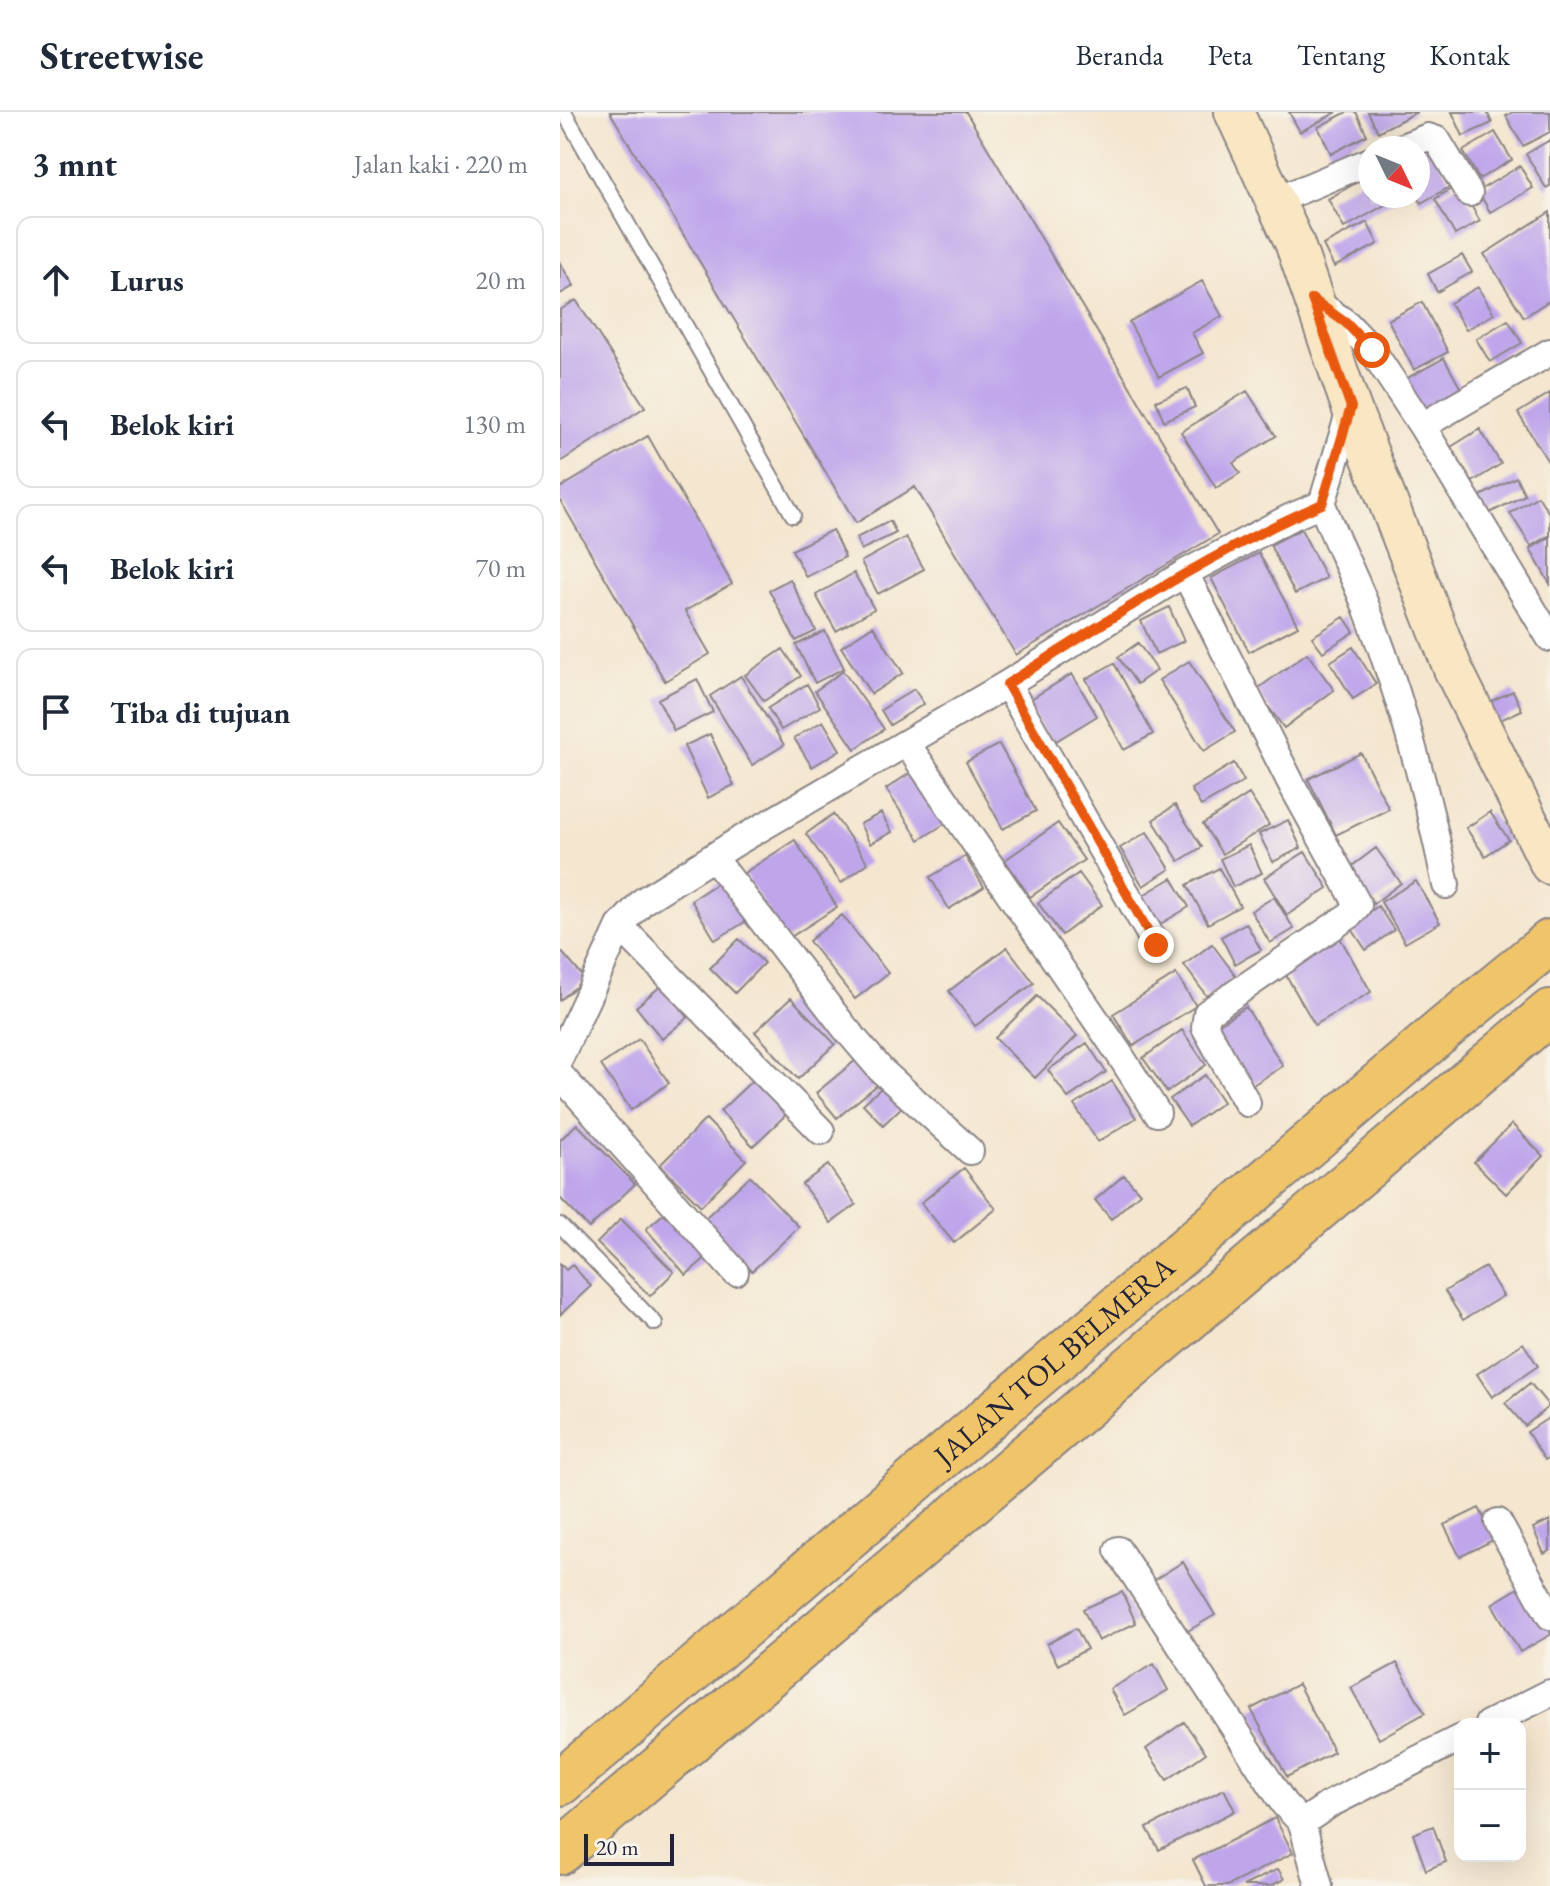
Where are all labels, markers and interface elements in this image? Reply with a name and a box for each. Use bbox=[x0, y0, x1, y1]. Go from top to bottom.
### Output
text: Streetwise bbox=[40, 31, 203, 80]
text: Beranda bbox=[1076, 37, 1164, 73]
text: Peta bbox=[1208, 37, 1253, 73]
text: Tentang bbox=[1297, 37, 1385, 73]
text: Kontak bbox=[1429, 37, 1510, 73]
north arrow bbox=[1358, 136, 1430, 208]
text: 3 mnt bbox=[32, 142, 117, 186]
text: Jalan kaki · 220 m bbox=[354, 147, 528, 181]
icon: ahead bbox=[34, 258, 78, 302]
text: Lurus bbox=[110, 261, 184, 300]
text: 20 m bbox=[476, 263, 526, 297]
route start bbox=[1354, 332, 1390, 368]
icon: left bbox=[34, 402, 78, 446]
text: Belok kiri bbox=[110, 405, 234, 444]
text: 130 m bbox=[463, 407, 526, 441]
icon: left bbox=[34, 546, 78, 590]
text: Belok kiri bbox=[110, 549, 234, 588]
text: 70 m bbox=[476, 551, 526, 585]
icon: arrive bbox=[34, 690, 78, 734]
text: Tiba di tujuan bbox=[110, 693, 290, 732]
route end bbox=[1138, 927, 1174, 963]
street label: JALAN TOL BELMERA bbox=[923, 1247, 1183, 1476]
map controls bbox=[1454, 1718, 1526, 1862]
button: + bbox=[1454, 1718, 1526, 1790]
button: − bbox=[1454, 1790, 1526, 1862]
scale bar bbox=[584, 1830, 674, 1866]
text: 20 m bbox=[596, 1833, 639, 1862]

